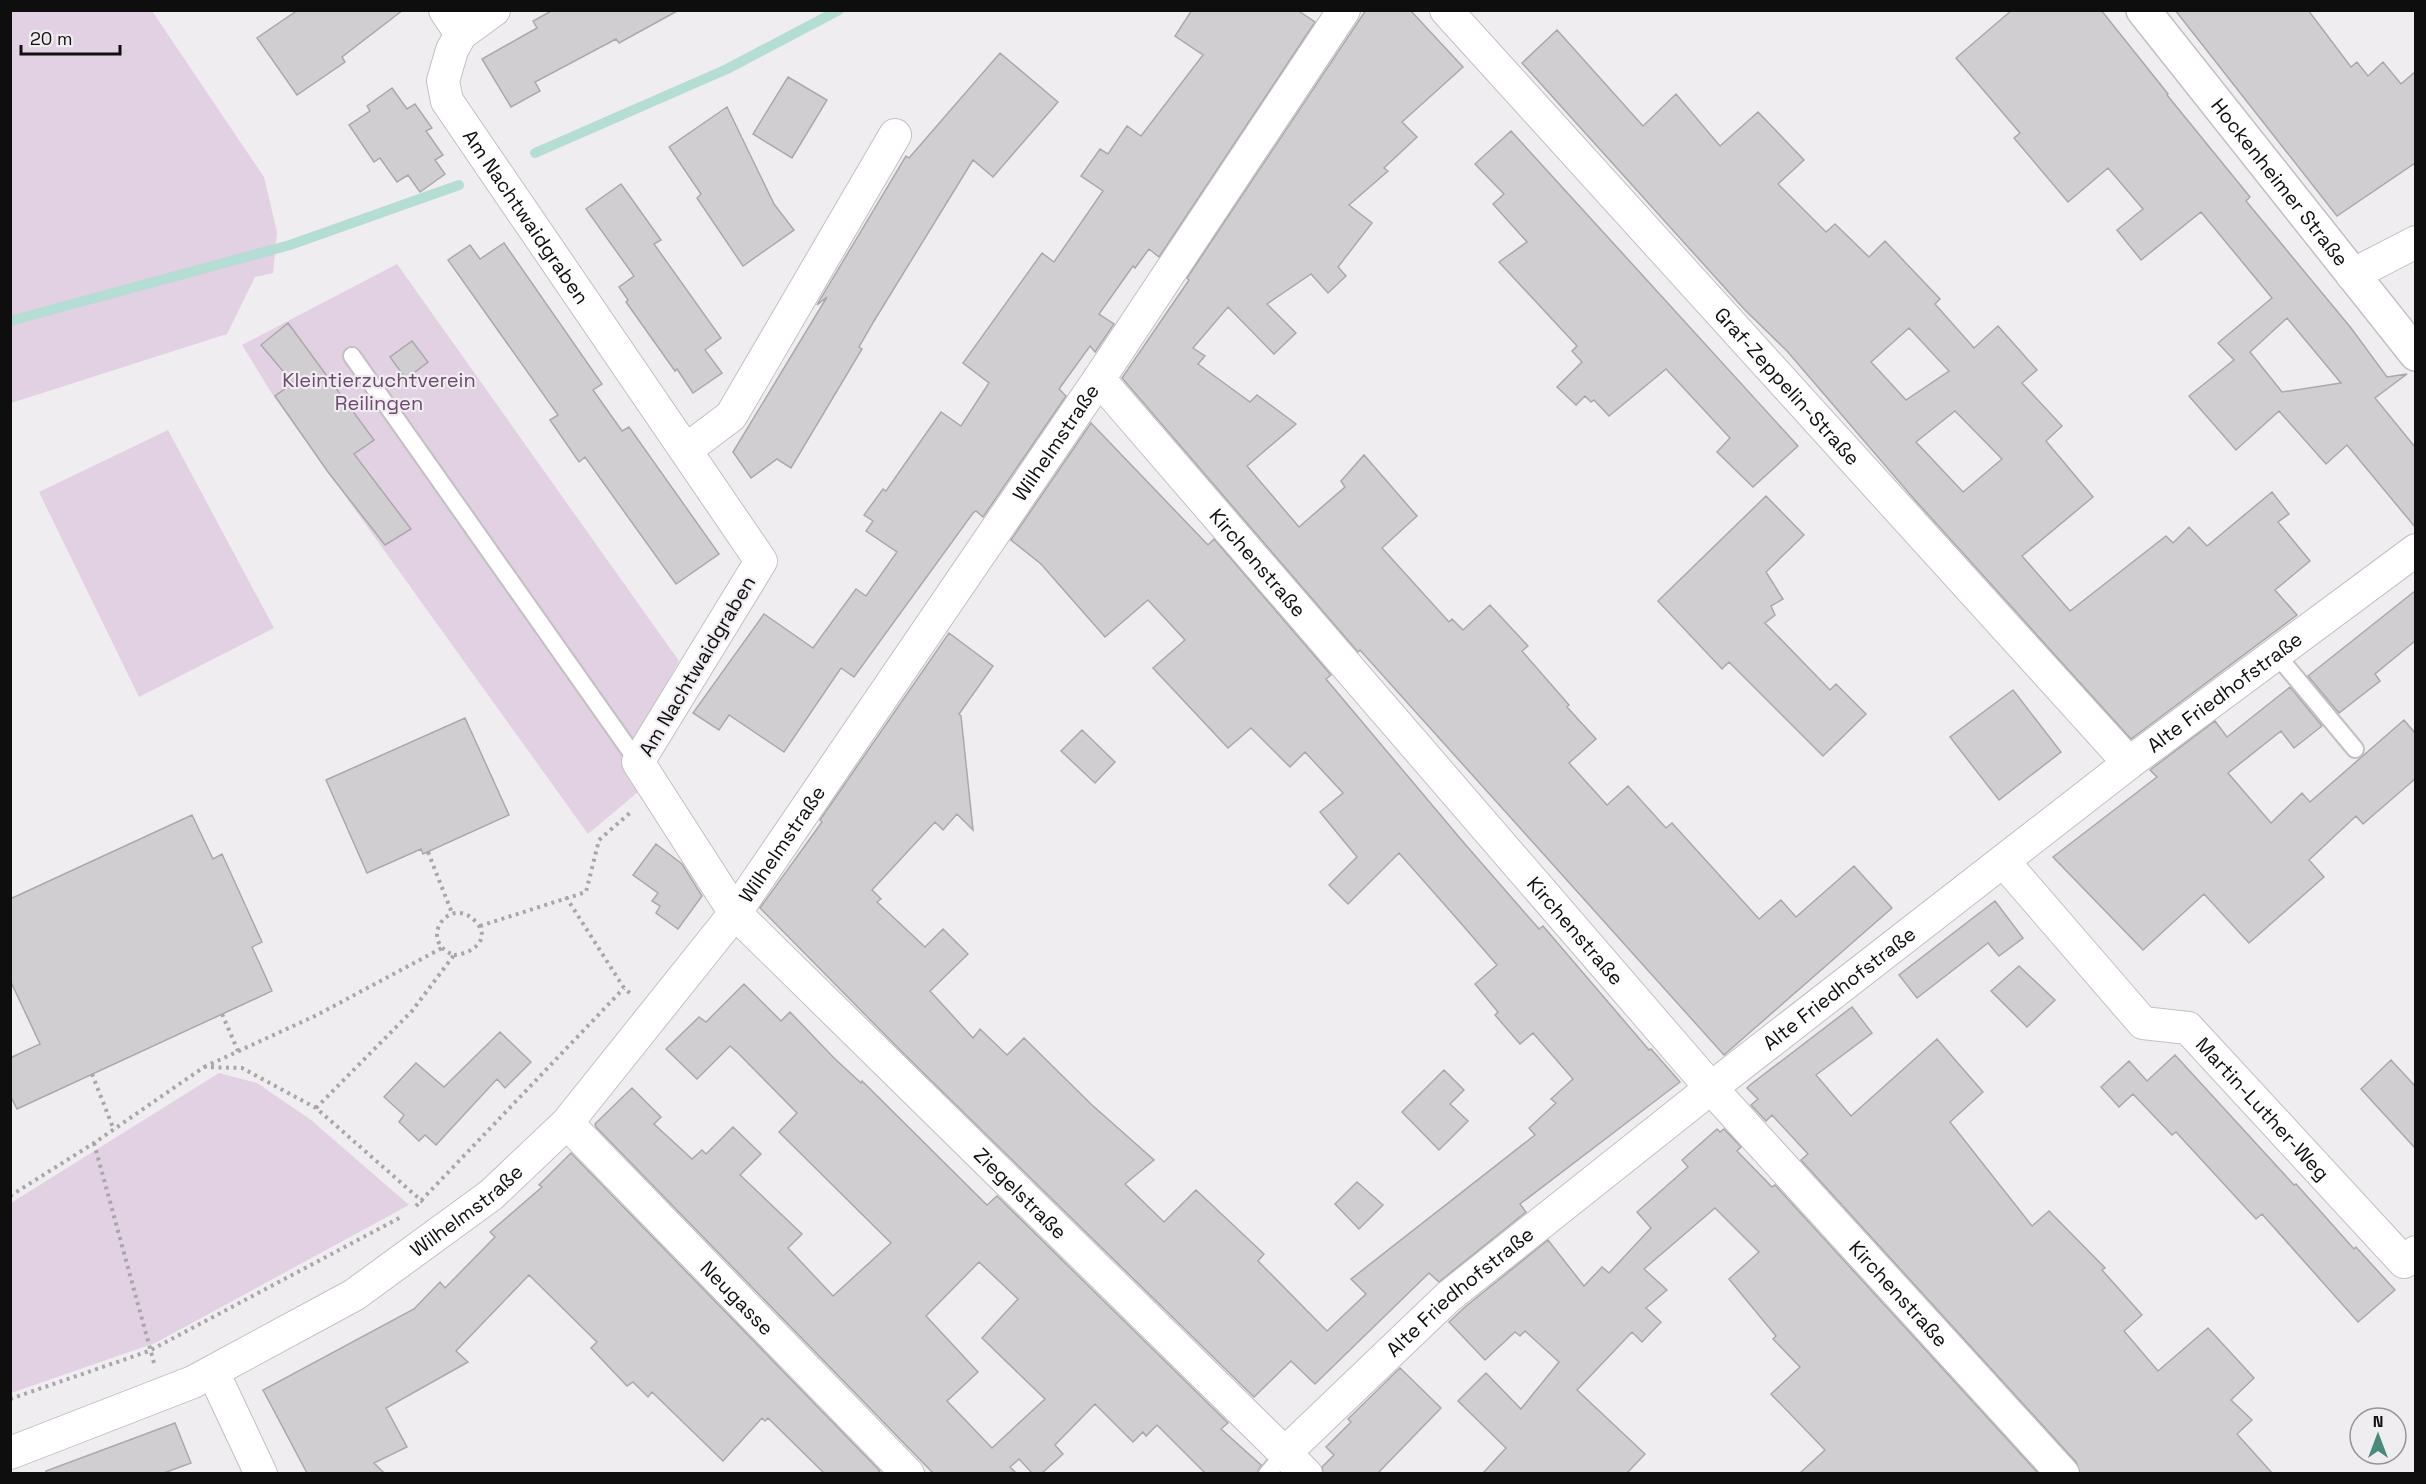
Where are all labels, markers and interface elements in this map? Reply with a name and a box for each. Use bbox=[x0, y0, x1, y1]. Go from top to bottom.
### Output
scale bar bbox=[21, 18, 120, 56]
text: 20 m bbox=[30, 27, 73, 50]
street label: Hockenheimer Straße bbox=[2205, 93, 2354, 272]
street label: Am Nachtwaidgraben bbox=[457, 124, 595, 309]
street label: Graf-Zeppelin-Straße bbox=[1709, 302, 1866, 471]
park label: Kleintierzuchtverein Reilingen bbox=[282, 367, 476, 416]
street label: Wilhelmstraße bbox=[1007, 379, 1105, 506]
street label: Kirchenstraße bbox=[1204, 503, 1312, 623]
street label: Am Nachtwaidgraben bbox=[633, 571, 761, 761]
street label: Alte Friedhofstraße bbox=[2142, 626, 2307, 758]
street label: Wilhelmstraße bbox=[733, 780, 831, 908]
street label: Kirchenstraße bbox=[1521, 871, 1629, 991]
street label: Alte Friedhofstraße bbox=[1757, 921, 1921, 1056]
street label: Martin-Luther-Weg bbox=[2190, 1032, 2335, 1186]
street label: Ziegelstraße bbox=[968, 1142, 1072, 1245]
street label: Wilhelmstraße bbox=[405, 1159, 528, 1263]
street label: Alte Friedhofstraße bbox=[1380, 1221, 1539, 1362]
street label: Kirchenstraße bbox=[1843, 1235, 1954, 1352]
street label: Neugasse bbox=[695, 1255, 779, 1341]
north arrow bbox=[2348, 1406, 2408, 1466]
text: N bbox=[2373, 1411, 2383, 1432]

